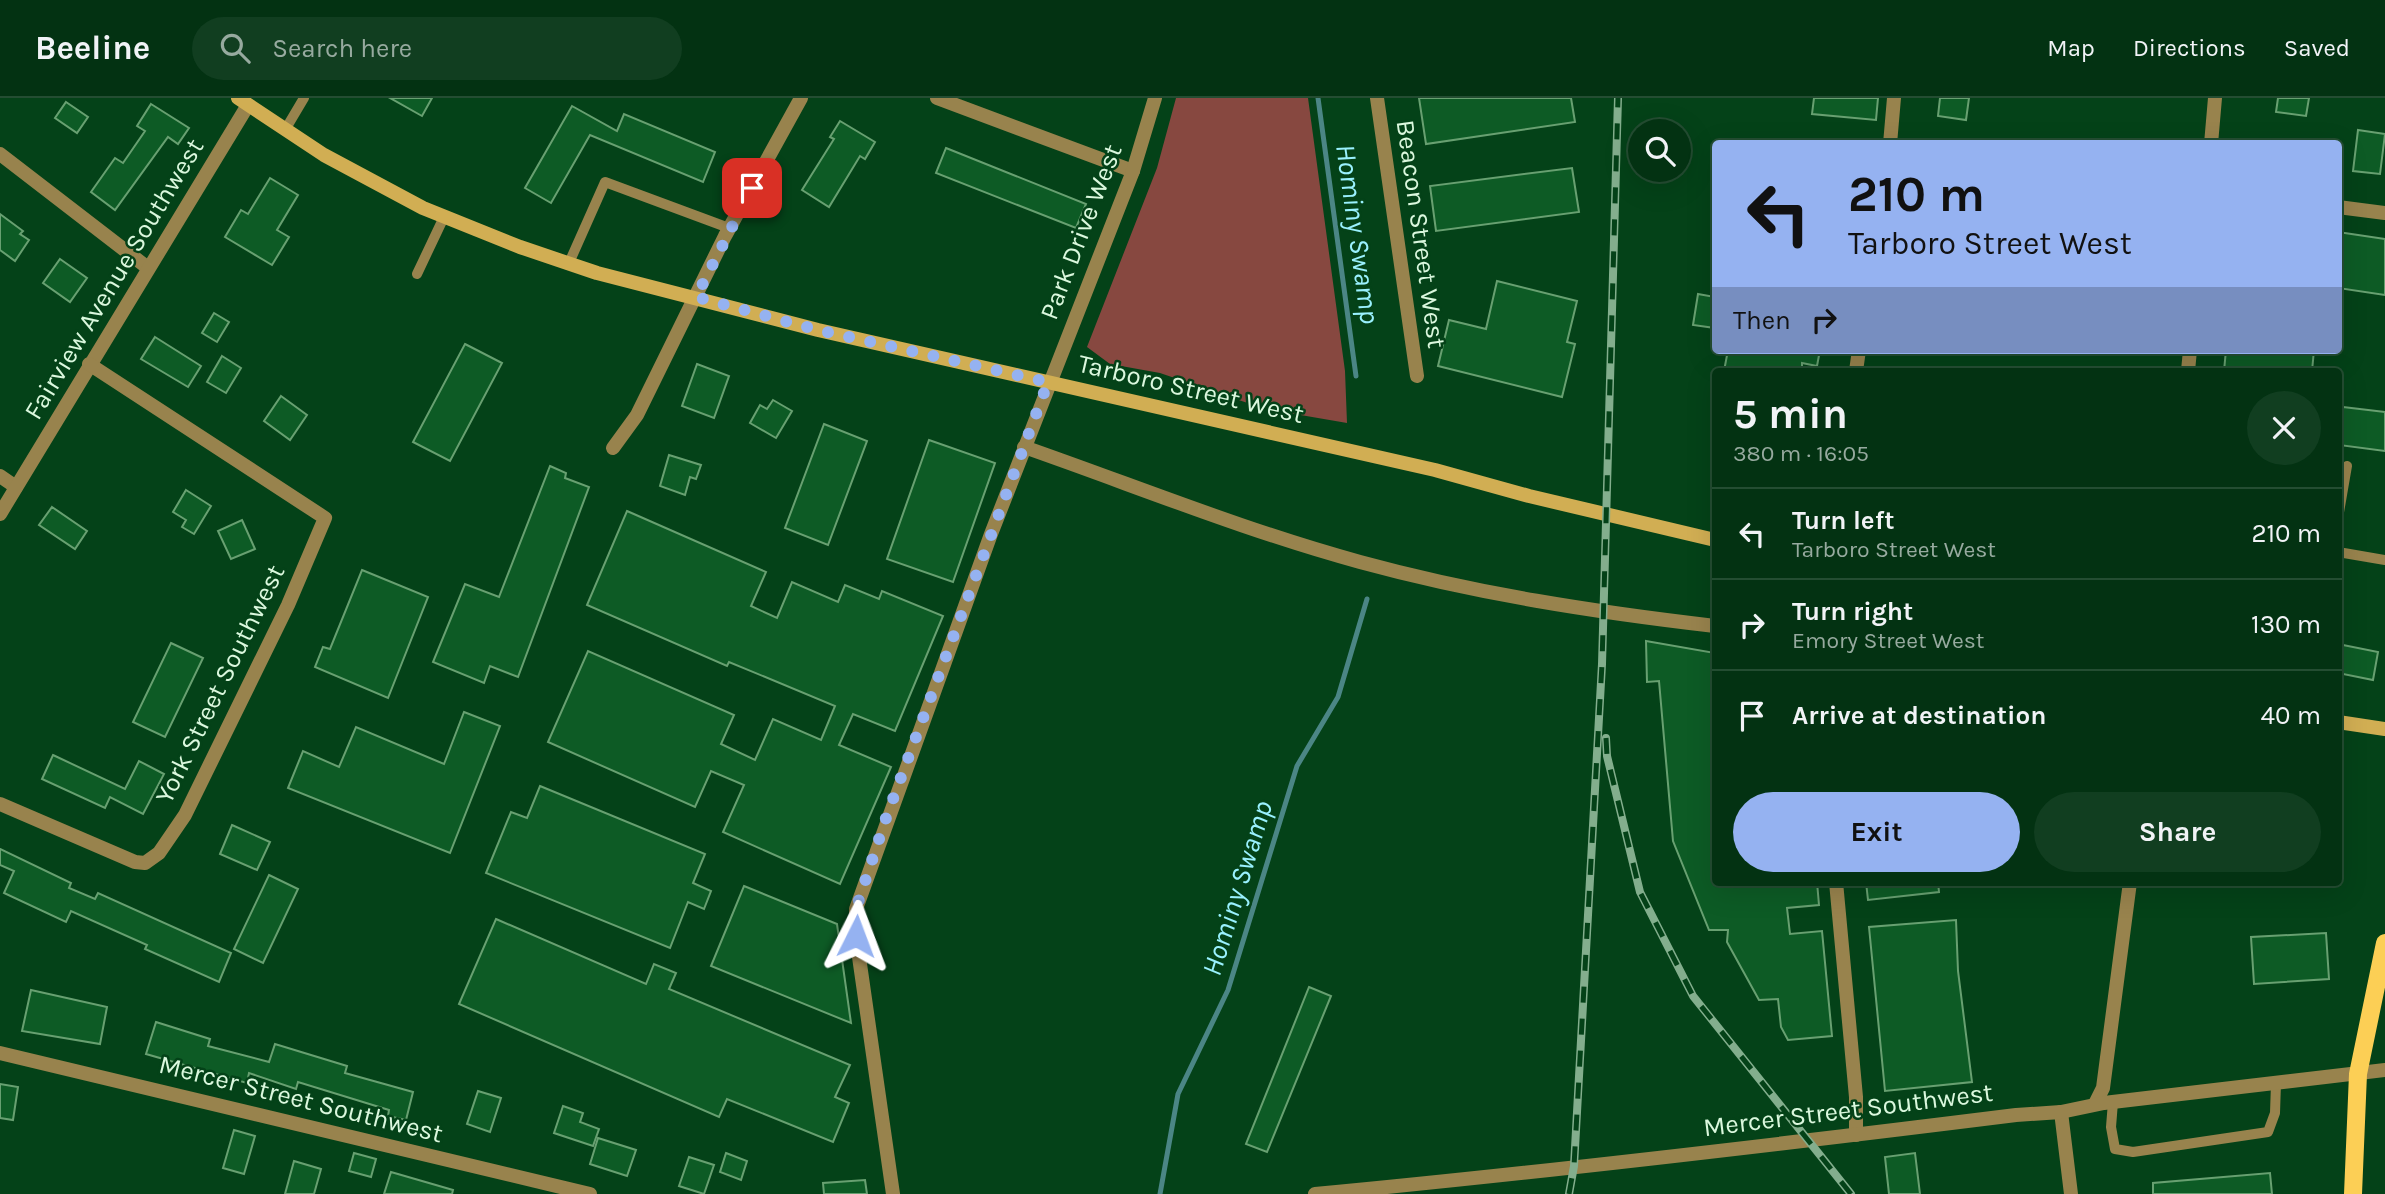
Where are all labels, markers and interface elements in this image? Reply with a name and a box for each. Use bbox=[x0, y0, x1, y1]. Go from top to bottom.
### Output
search box bbox=[192, 17, 682, 80]
text: Beeline bbox=[35, 29, 150, 67]
icon: search bbox=[216, 29, 254, 67]
text: Search here bbox=[272, 33, 412, 64]
text: Map bbox=[2047, 34, 2095, 62]
text: Directions bbox=[2133, 34, 2246, 62]
text: Saved bbox=[2284, 34, 2350, 62]
street label: Beacon Street West bbox=[1390, 118, 1452, 350]
map controls bbox=[1628, 119, 1691, 182]
button: search bbox=[1628, 119, 1691, 182]
street label: Fairview Avenue Southwest bbox=[18, 133, 210, 425]
street label: Park Drive West bbox=[1033, 140, 1129, 324]
water label: Hominy Swamp bbox=[1329, 142, 1387, 326]
pin bbox=[722, 158, 782, 218]
text: 210 m bbox=[1848, 166, 1985, 223]
icon: left bbox=[1733, 168, 1824, 259]
icon: arrive bbox=[733, 169, 771, 207]
text: Tarboro Street West bbox=[1848, 225, 2132, 262]
icon: right bbox=[1805, 301, 1843, 339]
text: Then bbox=[1733, 305, 1791, 336]
street label: Tarboro Street West bbox=[1075, 348, 1307, 430]
text: 5 min bbox=[1733, 389, 1848, 439]
button: close bbox=[2247, 391, 2321, 465]
text: 380 m · 16:05 bbox=[1733, 440, 1869, 467]
text: Turn left bbox=[1792, 505, 1894, 536]
icon: left bbox=[1733, 515, 1771, 553]
text: 210 m bbox=[2251, 518, 2321, 549]
text: Tarboro Street West bbox=[1792, 536, 1996, 563]
street label: York Street Southwest bbox=[149, 560, 291, 808]
text: Turn right bbox=[1792, 596, 1913, 627]
icon: right bbox=[1733, 606, 1771, 644]
text: 130 m bbox=[2251, 609, 2321, 640]
text: Emory Street West bbox=[1792, 627, 1984, 654]
icon: arrive bbox=[1733, 697, 1771, 735]
text: Arrive at destination bbox=[1792, 700, 2046, 731]
text: 40 m bbox=[2261, 700, 2321, 731]
button: Exit bbox=[1733, 792, 2020, 872]
button: Share bbox=[2034, 792, 2321, 872]
water label: Hominy Swamp bbox=[1195, 797, 1279, 979]
position arrow bbox=[819, 899, 893, 973]
street label: Mercer Street Southwest bbox=[156, 1049, 446, 1149]
street label: Mercer Street Southwest bbox=[1701, 1077, 1995, 1143]

